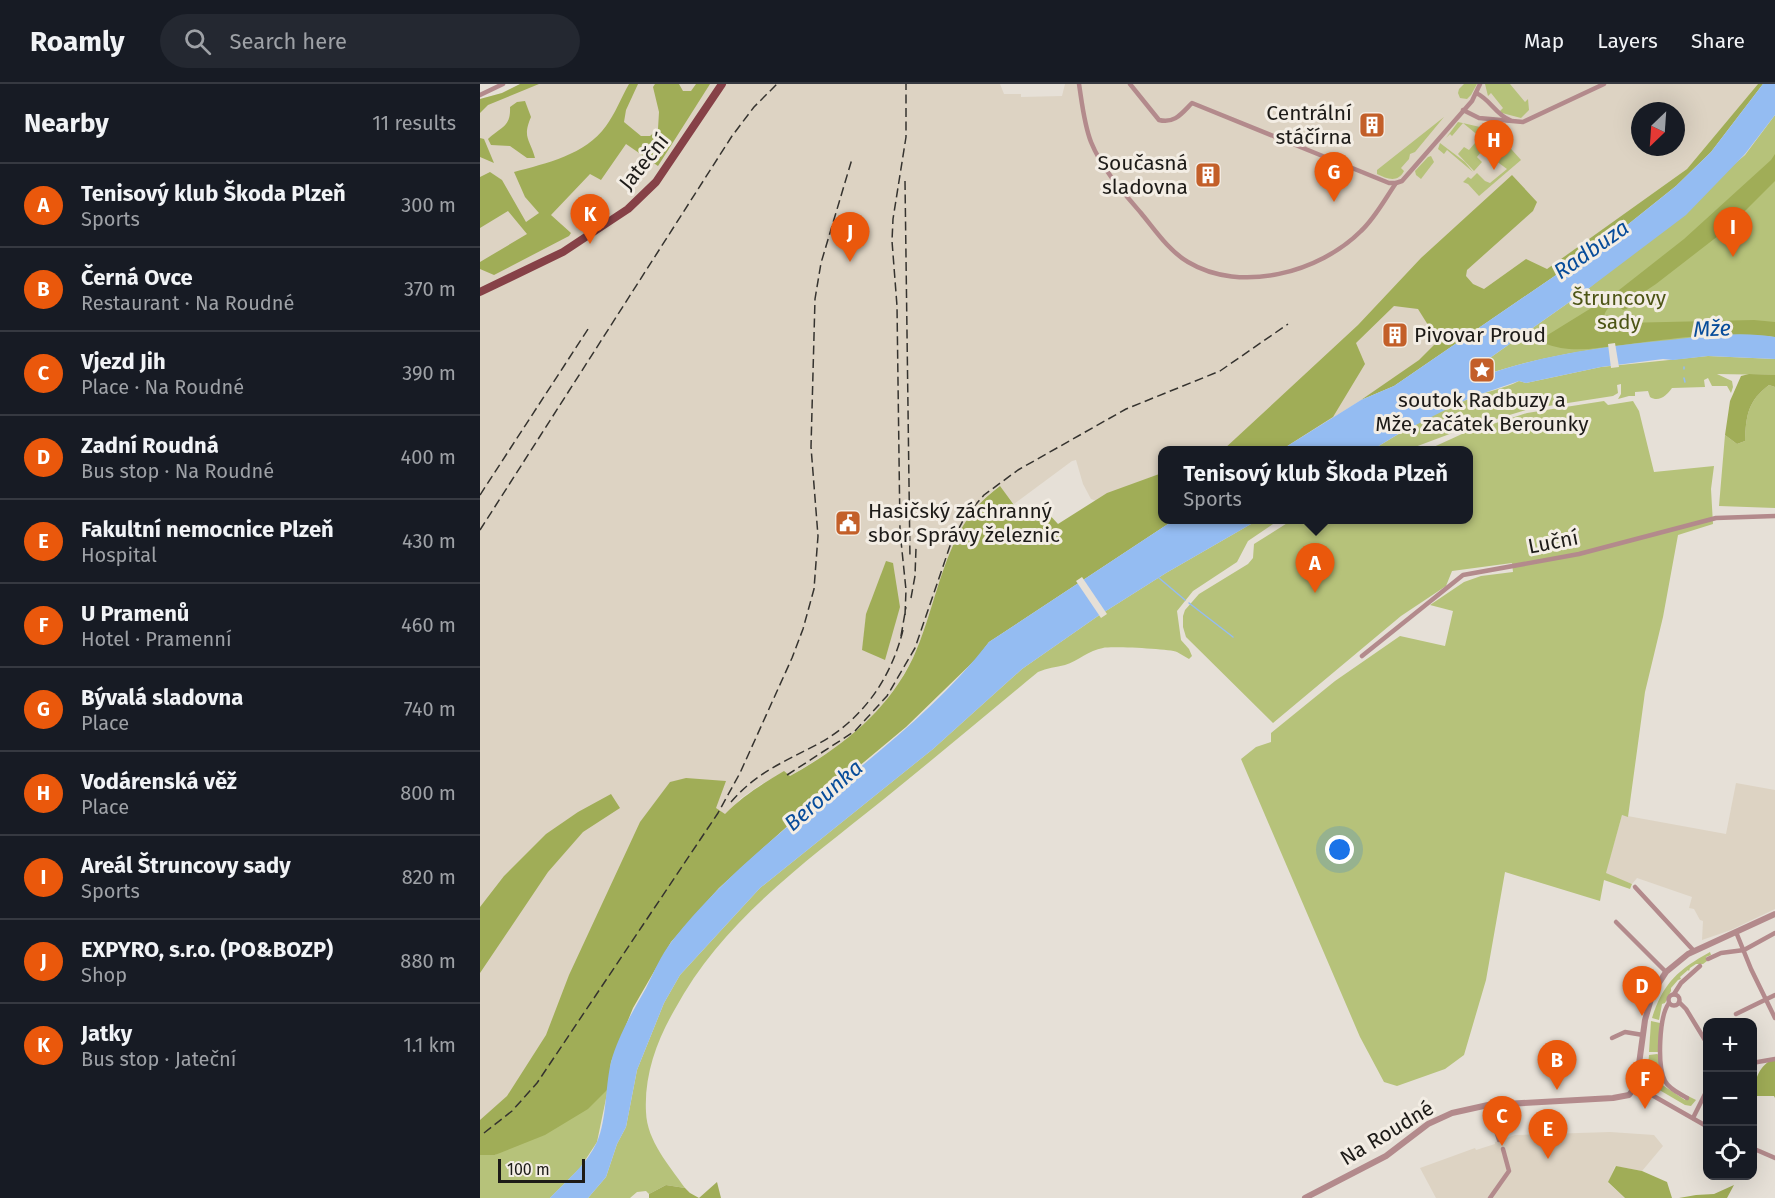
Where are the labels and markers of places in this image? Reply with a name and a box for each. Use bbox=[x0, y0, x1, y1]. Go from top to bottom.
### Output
place label: Centrální stáčírna bbox=[1266, 100, 1352, 150]
building icon: Centrální stáčírna bbox=[1357, 110, 1387, 140]
pin: H bbox=[1474, 120, 1514, 170]
place label: Současná sladovna bbox=[1097, 150, 1188, 200]
pin: G bbox=[1314, 152, 1354, 202]
building icon: Současná sladovna bbox=[1193, 160, 1223, 190]
pin: K bbox=[570, 194, 610, 244]
pin: I bbox=[1714, 208, 1752, 257]
pin: J bbox=[830, 212, 869, 262]
building icon: Pivovar Proud bbox=[1380, 320, 1410, 350]
place label: Pivovar Proud bbox=[1414, 322, 1546, 348]
place icon: soutok Radbuzy a Mže, začátek Berounky bbox=[1467, 355, 1497, 385]
place label: soutok Radbuzy a Mže, začátek Berounky bbox=[1375, 387, 1589, 437]
place label: Hasičský záchranný sbor Správy železnic bbox=[868, 498, 1060, 548]
public building icon: Hasičský záchranný sbor Správy železnic bbox=[833, 508, 863, 538]
pin: A bbox=[1296, 544, 1334, 593]
pin: D bbox=[1622, 966, 1662, 1016]
pin: B bbox=[1538, 1040, 1576, 1090]
pin: F bbox=[1626, 1060, 1664, 1109]
pin: C bbox=[1482, 1096, 1522, 1146]
pin: E bbox=[1528, 1110, 1568, 1159]

